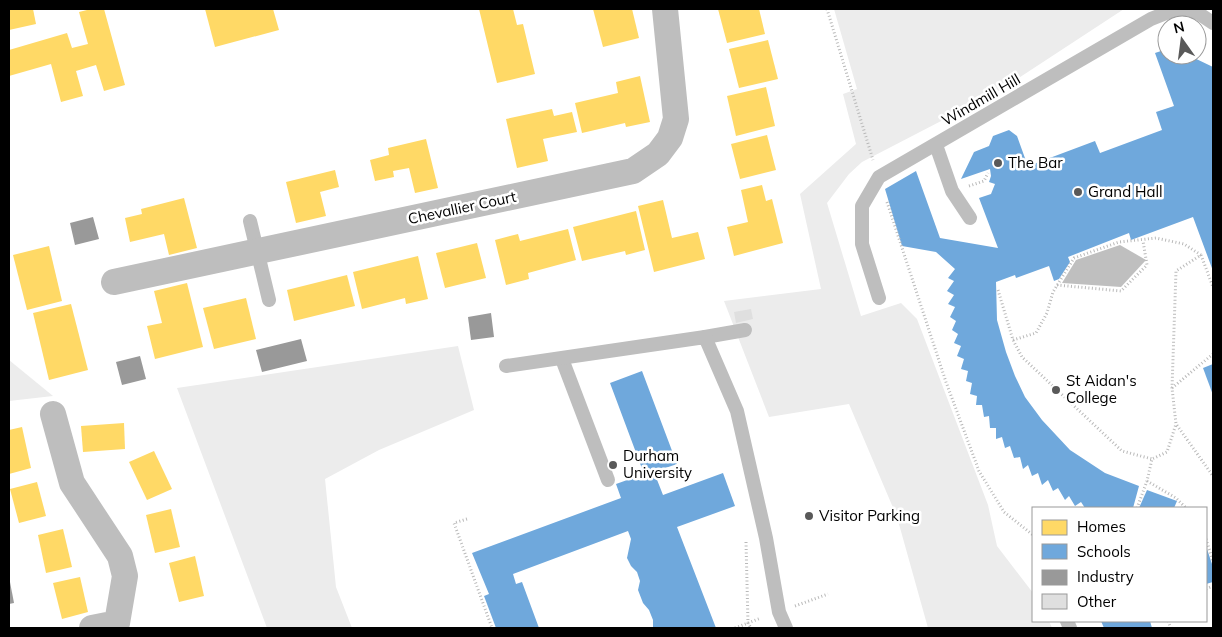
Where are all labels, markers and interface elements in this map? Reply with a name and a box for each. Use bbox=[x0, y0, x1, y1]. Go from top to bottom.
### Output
north arrow bbox=[1157, 15, 1207, 65]
text: N bbox=[1172, 17, 1186, 37]
street label: Windmill Hill bbox=[938, 69, 1024, 130]
place label: The Bar bbox=[1008, 153, 1063, 172]
marker: The Bar bbox=[992, 157, 1004, 169]
place label: Grand Hall bbox=[1088, 182, 1163, 201]
marker: Grand Hall bbox=[1072, 186, 1084, 198]
street label: Chevallier Court bbox=[406, 187, 518, 228]
place label: St Aidan's College bbox=[1066, 371, 1137, 407]
marker: St Aidan's College bbox=[1050, 384, 1062, 396]
place label: Durham University bbox=[623, 446, 692, 482]
marker: Durham University bbox=[607, 459, 619, 471]
place label: Visitor Parking bbox=[819, 506, 920, 525]
legend bbox=[1032, 507, 1207, 622]
marker: Visitor Parking bbox=[803, 510, 815, 522]
text: Homes bbox=[1077, 517, 1126, 536]
text: Schools bbox=[1077, 542, 1131, 561]
text: Industry bbox=[1077, 567, 1134, 586]
text: Other bbox=[1077, 592, 1117, 611]

